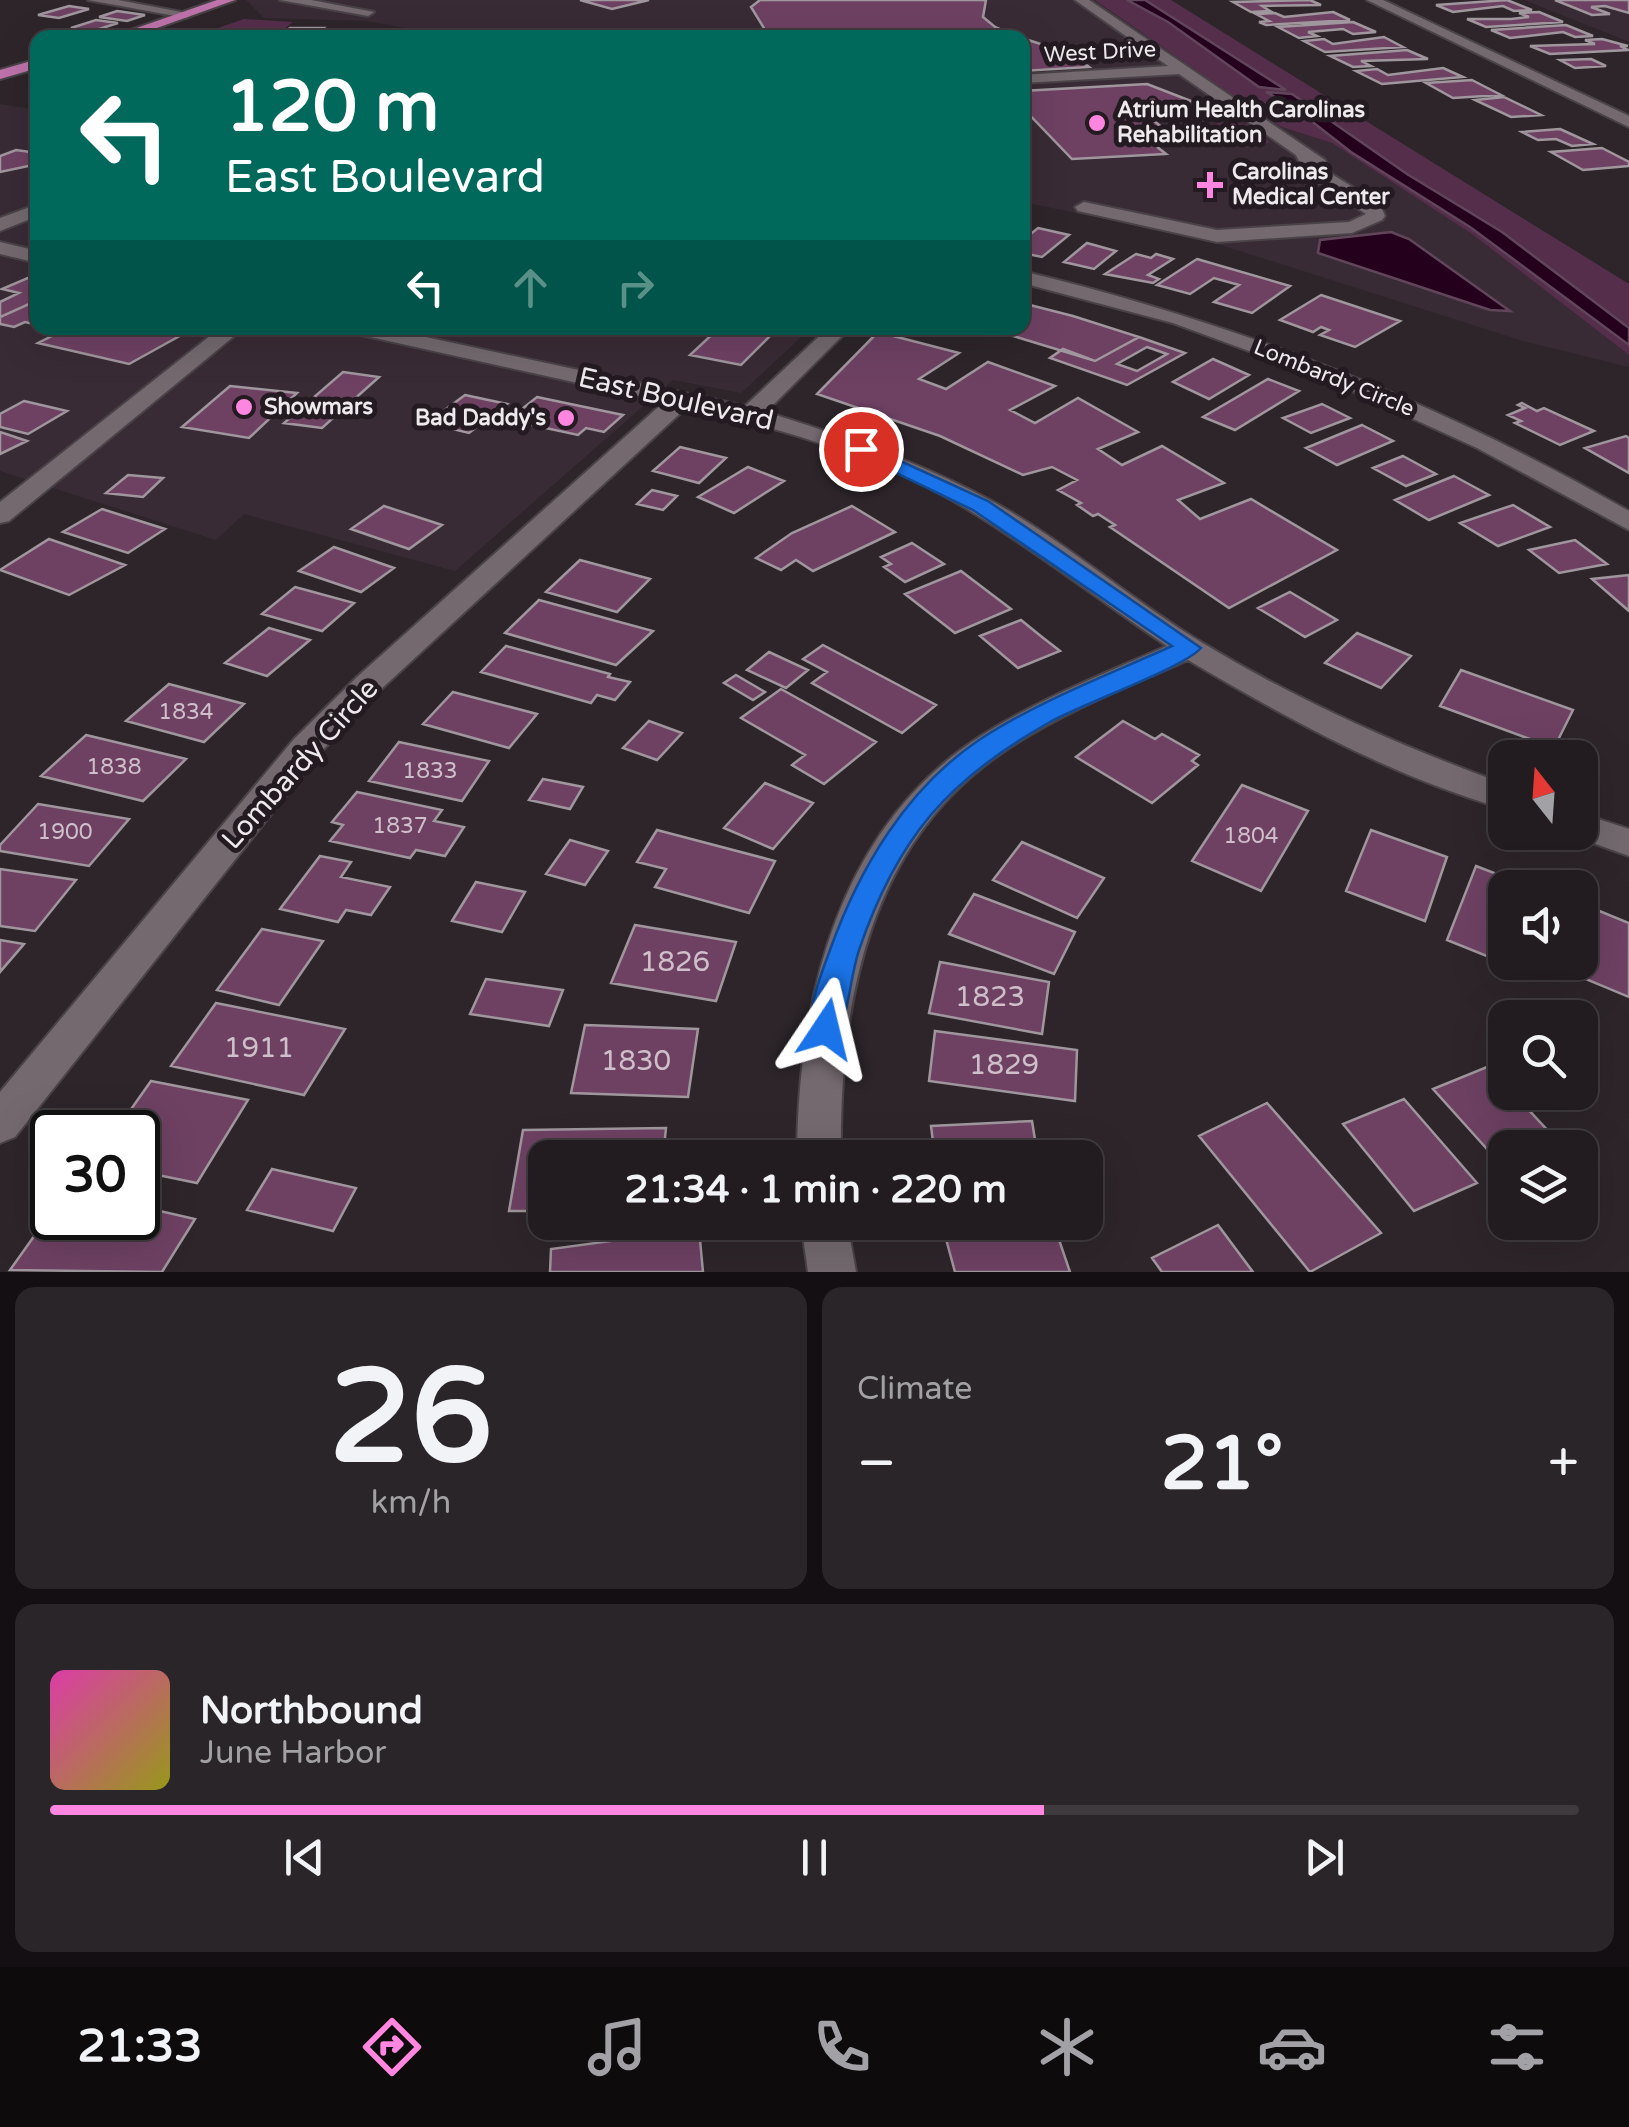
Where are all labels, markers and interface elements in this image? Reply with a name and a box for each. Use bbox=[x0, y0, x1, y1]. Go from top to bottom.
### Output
street label: West Drive bbox=[1043, 36, 1157, 68]
text: 120 m bbox=[225, 66, 439, 150]
icon: left bbox=[60, 70, 190, 200]
place label: Atrium Health Carolinas Rehabilitation bbox=[1117, 97, 1365, 148]
marker: Atrium Health Carolinas Rehabilitation bbox=[1086, 112, 1108, 134]
text: East Boulevard bbox=[225, 151, 545, 205]
place label: Carolinas Medical Center bbox=[1232, 159, 1390, 210]
marker: Carolinas Medical Center bbox=[1197, 172, 1223, 198]
icon: left bbox=[398, 260, 453, 315]
icon: ahead bbox=[503, 260, 558, 315]
icon: right bbox=[608, 260, 663, 315]
street label: Lombardy Circle bbox=[1250, 334, 1418, 422]
street label: East Boulevard bbox=[575, 360, 777, 438]
place label: Showmars bbox=[264, 394, 373, 420]
marker: Showmars bbox=[233, 396, 255, 418]
place label: Bad Daddy's bbox=[415, 405, 546, 431]
marker: Bad Daddy's bbox=[555, 407, 577, 429]
pin bbox=[819, 407, 904, 492]
icon: arrive bbox=[834, 422, 889, 477]
street label: Lombardy Circle bbox=[215, 672, 385, 856]
house number: 1834 bbox=[158, 699, 214, 725]
north arrow bbox=[1488, 740, 1598, 850]
map controls bbox=[1488, 740, 1598, 1240]
house number: 1838 bbox=[86, 754, 142, 780]
house number: 1833 bbox=[402, 758, 458, 784]
house number: 1837 bbox=[372, 813, 428, 839]
house number: 1900 bbox=[37, 819, 93, 845]
house number: 1804 bbox=[1223, 823, 1279, 849]
button: sound bbox=[1488, 870, 1598, 980]
house number: 1826 bbox=[640, 945, 710, 979]
position arrow bbox=[774, 977, 878, 1081]
house number: 1823 bbox=[955, 980, 1025, 1014]
button: search bbox=[1488, 1000, 1598, 1110]
house number: 1911 bbox=[224, 1031, 294, 1065]
house number: 1830 bbox=[601, 1044, 671, 1078]
house number: 1829 bbox=[969, 1048, 1039, 1082]
speed limit sign: 30 bbox=[30, 1110, 160, 1240]
button: layers bbox=[1488, 1130, 1598, 1240]
text: 21:34 · 1 min · 220 m bbox=[624, 1167, 1007, 1213]
text: 26 bbox=[329, 1341, 493, 1497]
text: Climate bbox=[857, 1370, 972, 1408]
text: 21° bbox=[1161, 1419, 1283, 1509]
text: − bbox=[857, 1431, 896, 1497]
text: + bbox=[1548, 1431, 1579, 1497]
text: km/h bbox=[371, 1484, 451, 1522]
text: Northbound bbox=[200, 1688, 423, 1734]
text: June Harbor bbox=[200, 1734, 387, 1772]
icon: previous bbox=[277, 1830, 332, 1885]
icon: pause bbox=[787, 1830, 842, 1885]
icon: next bbox=[1297, 1830, 1352, 1885]
icon: directions bbox=[357, 2012, 427, 2082]
icon: music bbox=[582, 2012, 652, 2082]
icon: phone bbox=[807, 2012, 877, 2082]
icon: climate bbox=[1032, 2012, 1102, 2082]
icon: car bbox=[1257, 2012, 1327, 2082]
icon: filters bbox=[1482, 2012, 1552, 2082]
text: 21:33 bbox=[77, 2020, 202, 2074]

